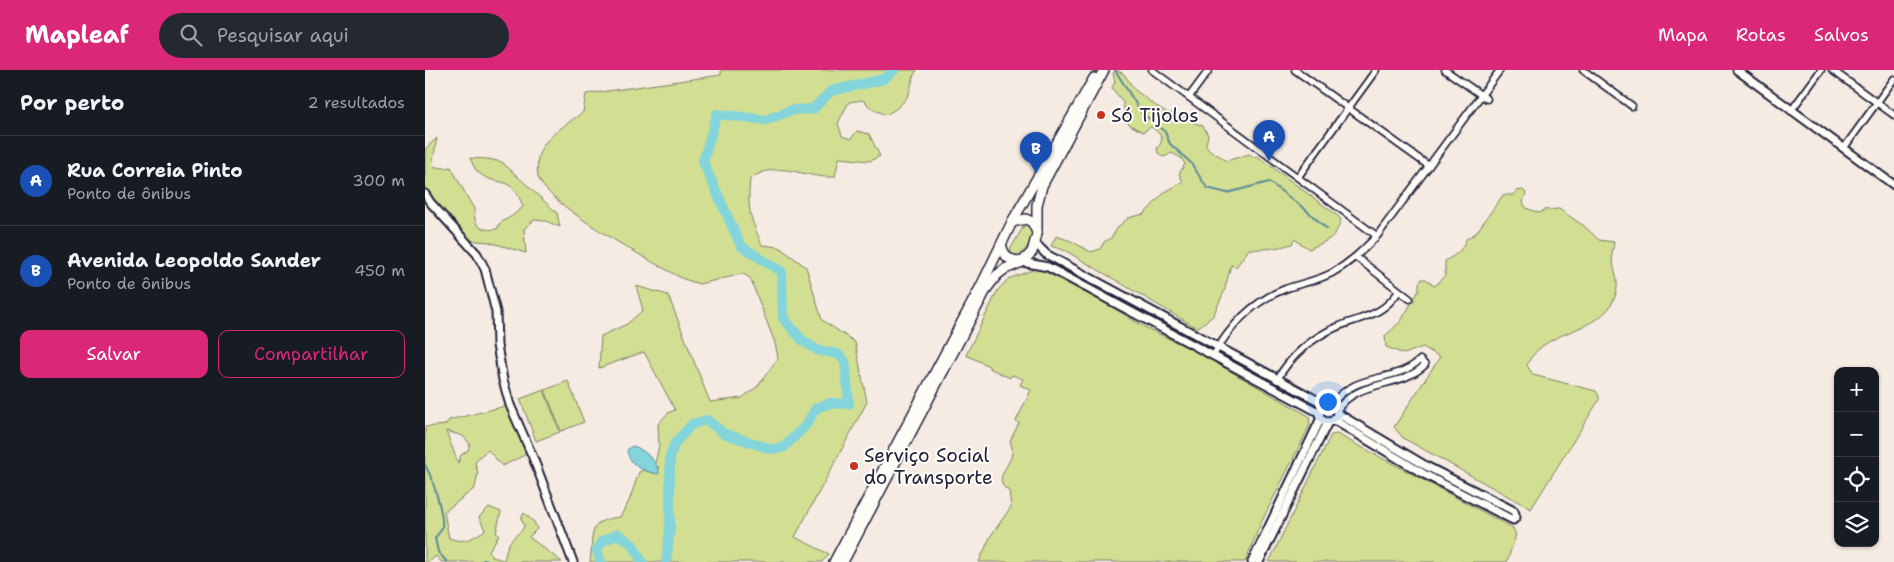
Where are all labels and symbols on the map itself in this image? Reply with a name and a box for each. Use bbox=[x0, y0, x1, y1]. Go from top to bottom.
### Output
place label: Só Tijolos bbox=[1111, 103, 1199, 128]
marker: Só Tijolos bbox=[1095, 109, 1107, 121]
pin: A bbox=[1253, 120, 1285, 161]
pin: B bbox=[1020, 132, 1052, 173]
your location bbox=[1315, 389, 1341, 415]
place label: Serviço Social do Transporte bbox=[864, 443, 993, 490]
marker: Serviço Social do Transporte bbox=[848, 460, 860, 472]

